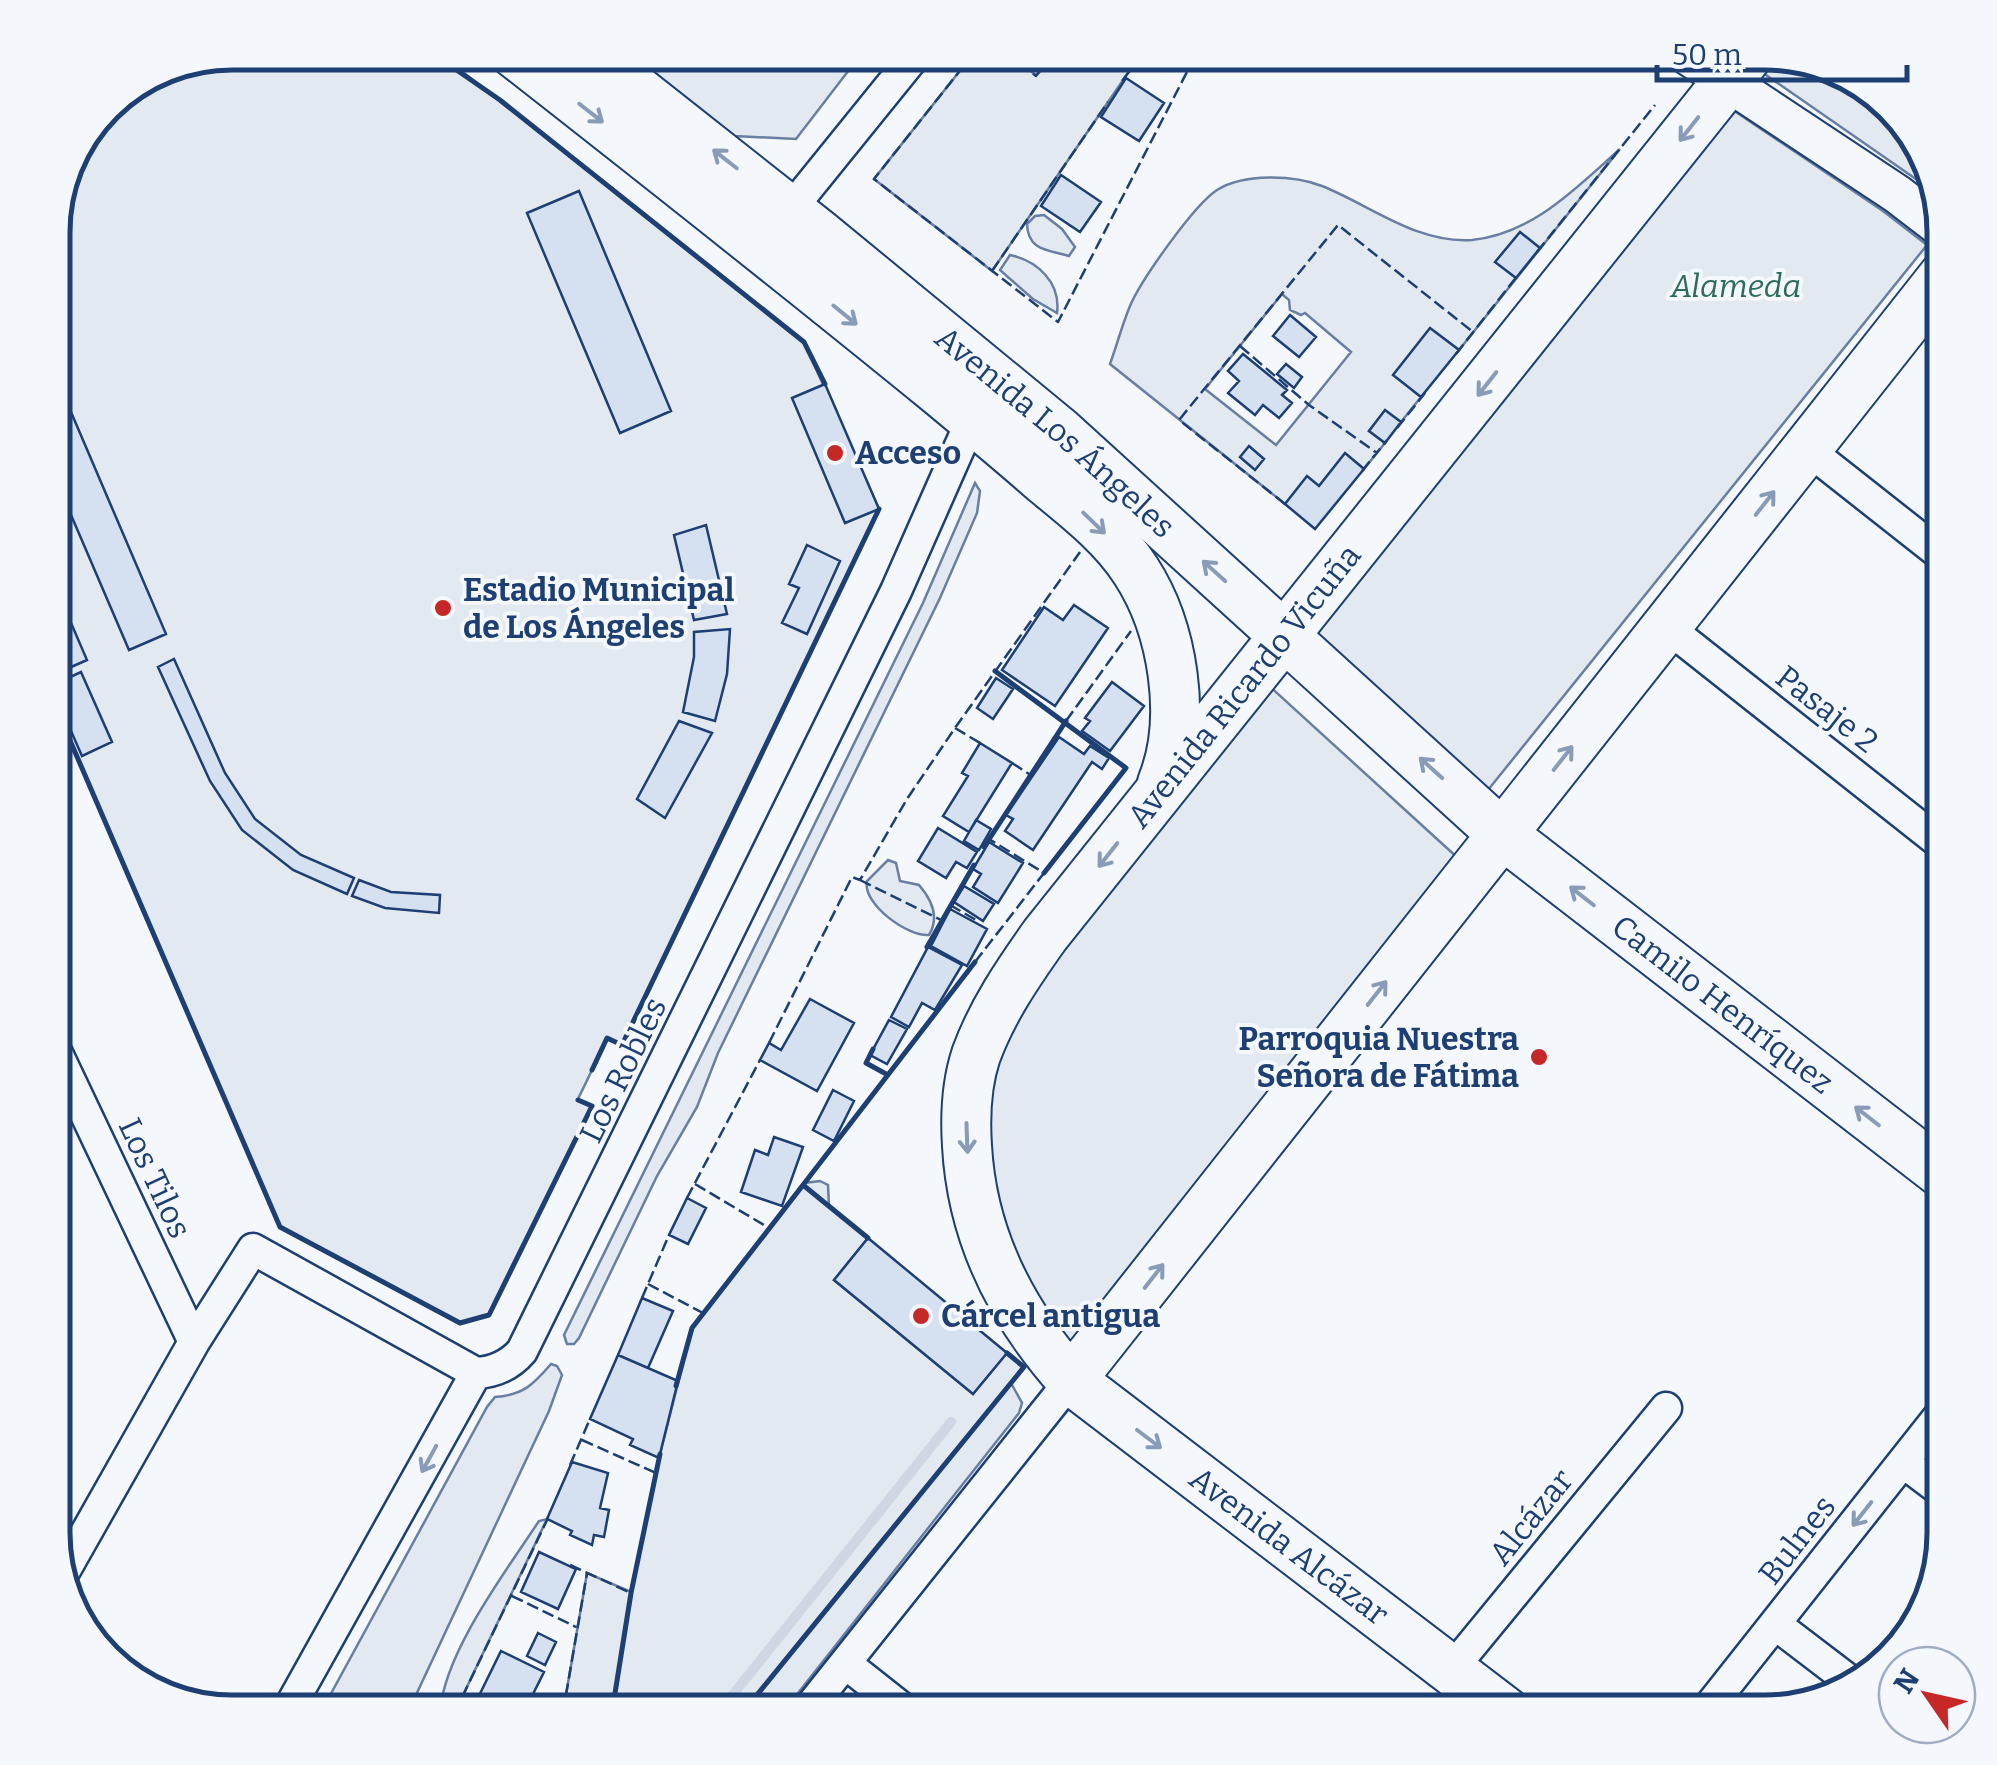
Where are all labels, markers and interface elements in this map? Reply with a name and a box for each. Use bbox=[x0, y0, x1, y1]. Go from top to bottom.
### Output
scale bar bbox=[1657, 20, 1907, 82]
text: 50 m bbox=[1672, 37, 1742, 73]
one-way arrow bbox=[577, 101, 603, 123]
one-way arrow bbox=[1679, 115, 1700, 142]
one-way arrow bbox=[712, 149, 739, 170]
park label: Alameda bbox=[1669, 267, 1801, 305]
one-way arrow bbox=[832, 304, 858, 326]
street label: Avenida Los Ángeles bbox=[928, 318, 1182, 546]
one-way arrow bbox=[1476, 370, 1498, 396]
place label: Acceso bbox=[855, 434, 961, 472]
marker: Acceso bbox=[824, 442, 846, 464]
one-way arrow bbox=[1754, 490, 1775, 517]
one-way arrow bbox=[1082, 511, 1106, 535]
street label: Avenida Ricardo Vicuña bbox=[1119, 537, 1369, 835]
one-way arrow bbox=[1202, 560, 1227, 583]
place label: Estadio Municipal de Los Ángeles bbox=[463, 571, 734, 646]
marker: Estadio Municipal de Los Ángeles bbox=[432, 597, 454, 619]
street label: Pasaje 2 bbox=[1769, 658, 1885, 760]
one-way arrow bbox=[1552, 745, 1574, 771]
one-way arrow bbox=[1419, 757, 1444, 780]
one-way arrow bbox=[1098, 842, 1120, 868]
one-way arrow bbox=[1569, 885, 1596, 906]
street label: Camilo Henríquez bbox=[1605, 907, 1841, 1101]
one-way arrow bbox=[1366, 981, 1388, 1007]
street label: Los Robles bbox=[572, 991, 674, 1149]
place label: Parroquia Nuestra Señora de Fátima bbox=[1239, 1020, 1519, 1095]
marker: Parroquia Nuestra Señora de Fátima bbox=[1528, 1046, 1550, 1068]
one-way arrow bbox=[1854, 1105, 1881, 1126]
street label: Los Tilos bbox=[111, 1112, 199, 1244]
one-way arrow bbox=[958, 1122, 977, 1154]
one-way arrow bbox=[1143, 1263, 1164, 1290]
place label: Cárcel antigua bbox=[941, 1297, 1160, 1335]
marker: Cárcel antigua bbox=[910, 1305, 932, 1327]
one-way arrow bbox=[1135, 1428, 1162, 1449]
one-way arrow bbox=[419, 1444, 439, 1473]
street label: Avenida Alcázar bbox=[1182, 1459, 1396, 1633]
street label: Alcázar bbox=[1481, 1462, 1581, 1572]
street label: Bulnes bbox=[1751, 1488, 1843, 1592]
one-way arrow bbox=[1852, 1500, 1873, 1527]
north arrow bbox=[1877, 1645, 1977, 1745]
text: N bbox=[1887, 1663, 1926, 1699]

